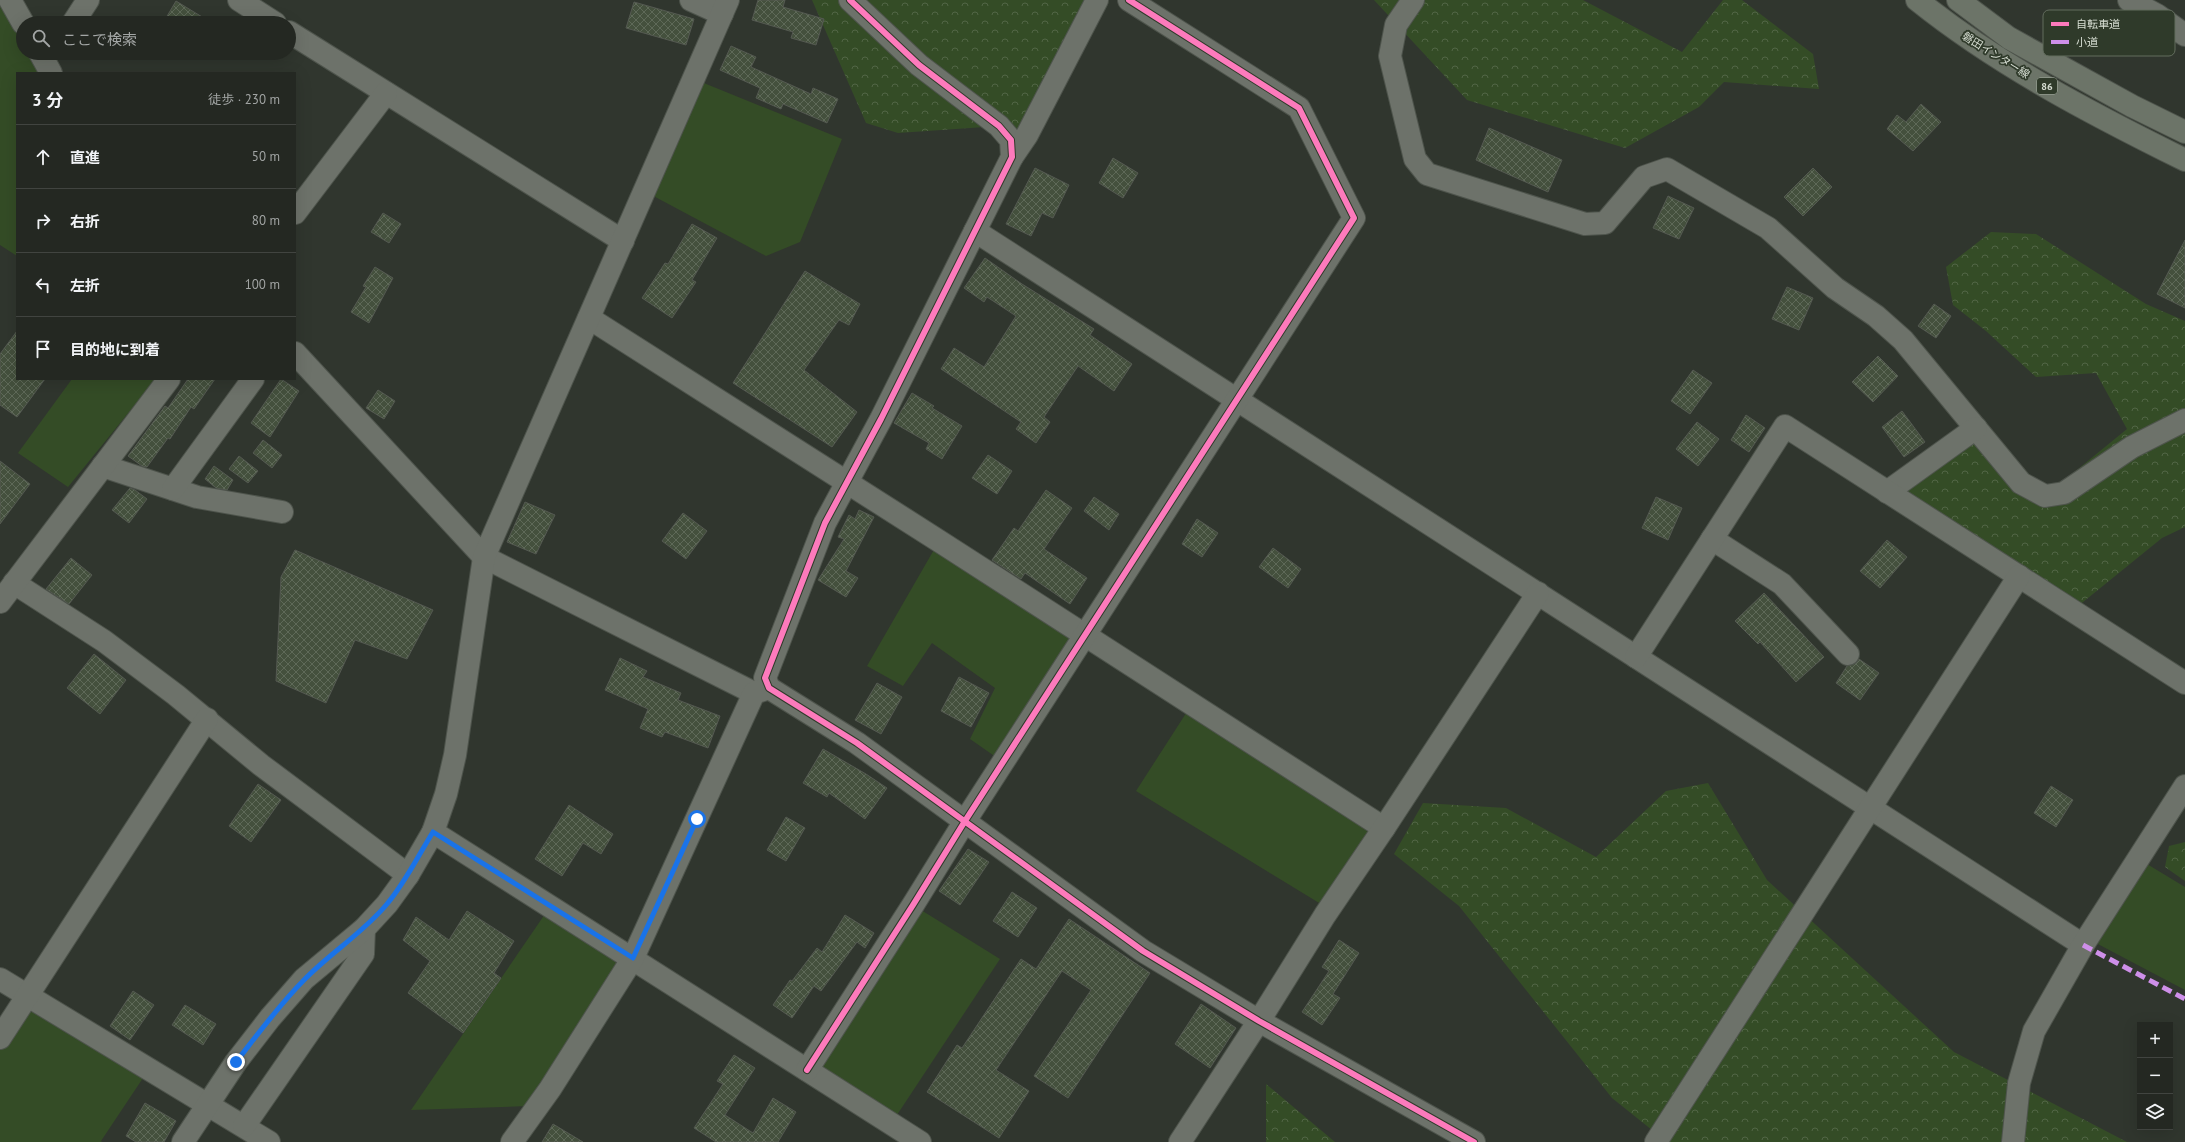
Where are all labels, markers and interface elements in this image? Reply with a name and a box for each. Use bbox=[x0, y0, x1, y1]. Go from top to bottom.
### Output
legend bbox=[2043, 10, 2175, 56]
search box bbox=[16, 16, 296, 60]
text: 自転車道 bbox=[2076, 17, 2120, 31]
icon: search bbox=[30, 27, 52, 49]
street label: 磐田インター線 bbox=[1960, 29, 2032, 81]
text: ここで検索 bbox=[62, 30, 137, 49]
text: 小道 bbox=[2076, 35, 2098, 49]
road number: 86 bbox=[2037, 78, 2057, 94]
text: 3 分 bbox=[32, 89, 63, 111]
text: 徒歩 · 230 m bbox=[208, 91, 280, 108]
icon: ahead bbox=[32, 146, 54, 168]
text: 直進 bbox=[70, 148, 100, 167]
text: 50 m bbox=[252, 148, 280, 165]
icon: right bbox=[32, 210, 54, 232]
text: 右折 bbox=[70, 212, 100, 231]
text: 80 m bbox=[252, 212, 280, 229]
icon: left bbox=[32, 274, 54, 296]
text: 左折 bbox=[70, 276, 100, 295]
text: 100 m bbox=[245, 276, 280, 293]
icon: arrive bbox=[32, 338, 54, 360]
text: 目的地に到着 bbox=[70, 340, 160, 359]
route start bbox=[688, 810, 706, 828]
map controls bbox=[2137, 1022, 2173, 1130]
button: + bbox=[2137, 1022, 2173, 1058]
route end bbox=[227, 1053, 245, 1071]
button: − bbox=[2137, 1058, 2173, 1094]
button: layers bbox=[2137, 1094, 2173, 1130]

